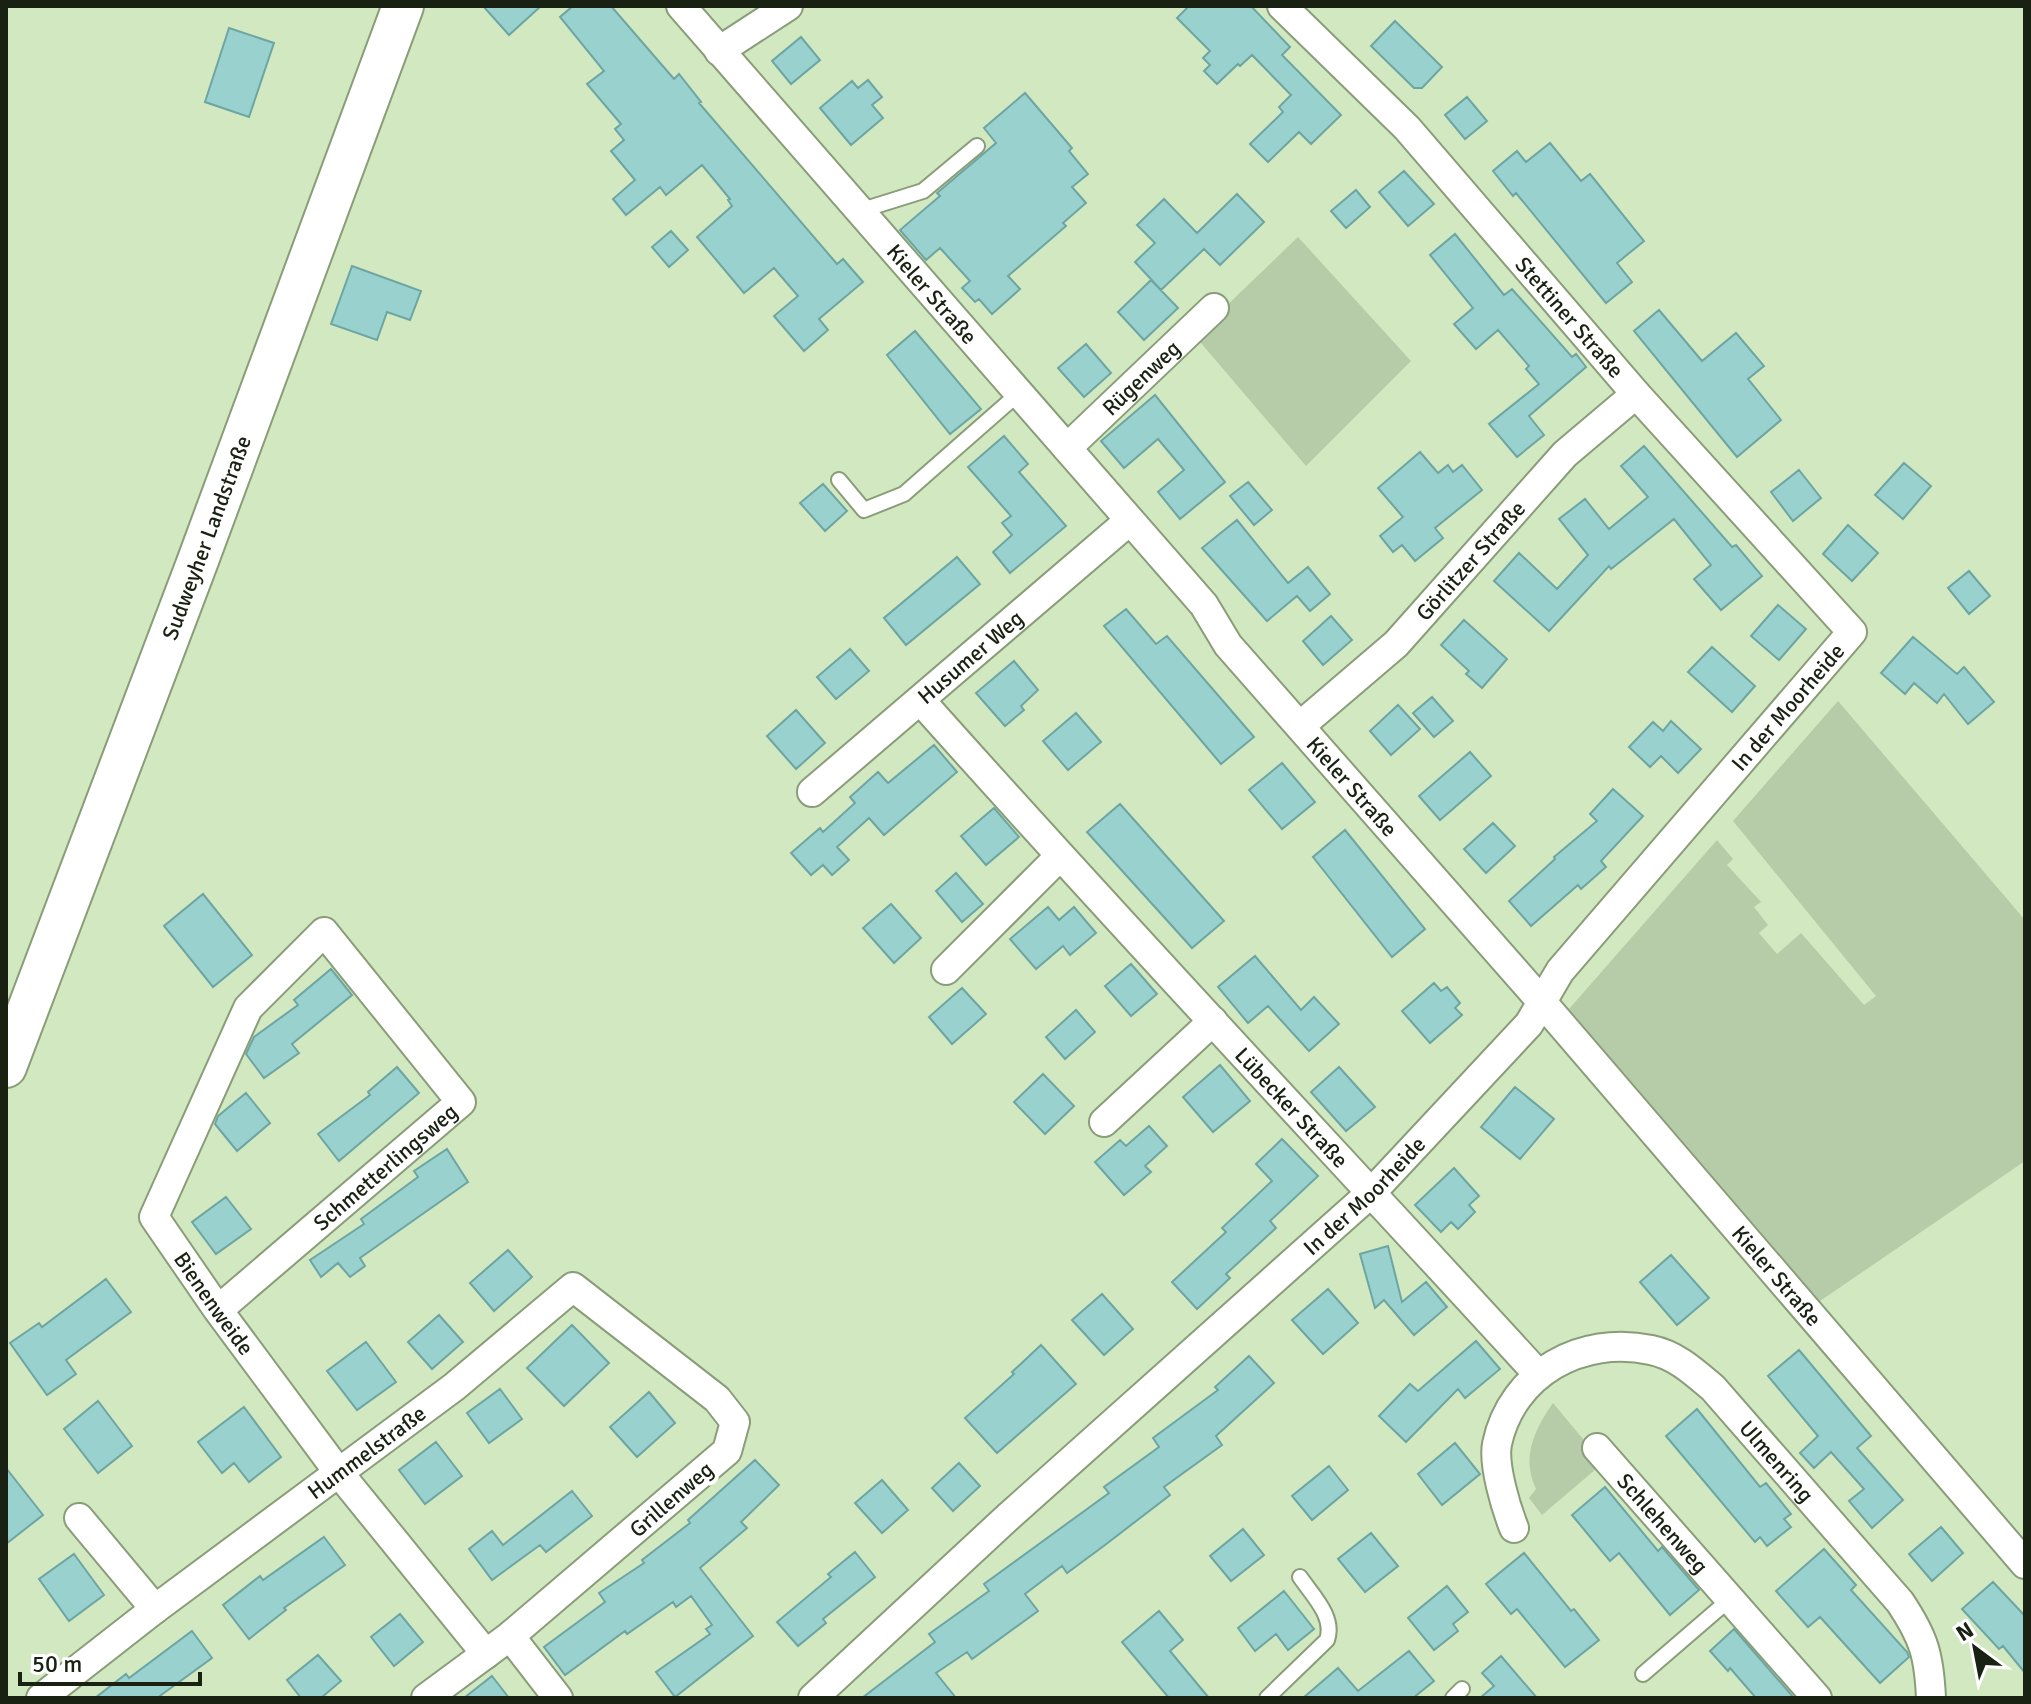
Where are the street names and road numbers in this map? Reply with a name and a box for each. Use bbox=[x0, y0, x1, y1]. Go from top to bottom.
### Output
street label: Kieler Straße bbox=[881, 238, 983, 350]
street label: Stettiner Straße bbox=[1510, 251, 1630, 384]
street label: Rügenweg bbox=[1097, 335, 1186, 421]
street label: Sudweyher Landstraße bbox=[156, 432, 257, 644]
street label: Görlitzer Straße bbox=[1410, 495, 1531, 626]
street label: Husumer Weg bbox=[912, 605, 1029, 710]
street label: In der Moorheide bbox=[1726, 638, 1850, 776]
street label: Kieler Straße bbox=[1301, 731, 1403, 842]
street label: Lübecker Straße bbox=[1229, 1042, 1354, 1173]
street label: Schmetterlingsweg bbox=[308, 1098, 463, 1237]
street label: In der Moorheide bbox=[1298, 1131, 1431, 1261]
street label: Kieler Straße bbox=[1726, 1220, 1827, 1332]
street label: Bienenweide bbox=[168, 1247, 260, 1360]
street label: Hummelstraße bbox=[302, 1400, 431, 1505]
street label: Ulmenring bbox=[1733, 1415, 1819, 1508]
street label: Grillenweg bbox=[624, 1456, 719, 1543]
street label: Schlehenweg bbox=[1611, 1468, 1714, 1579]

